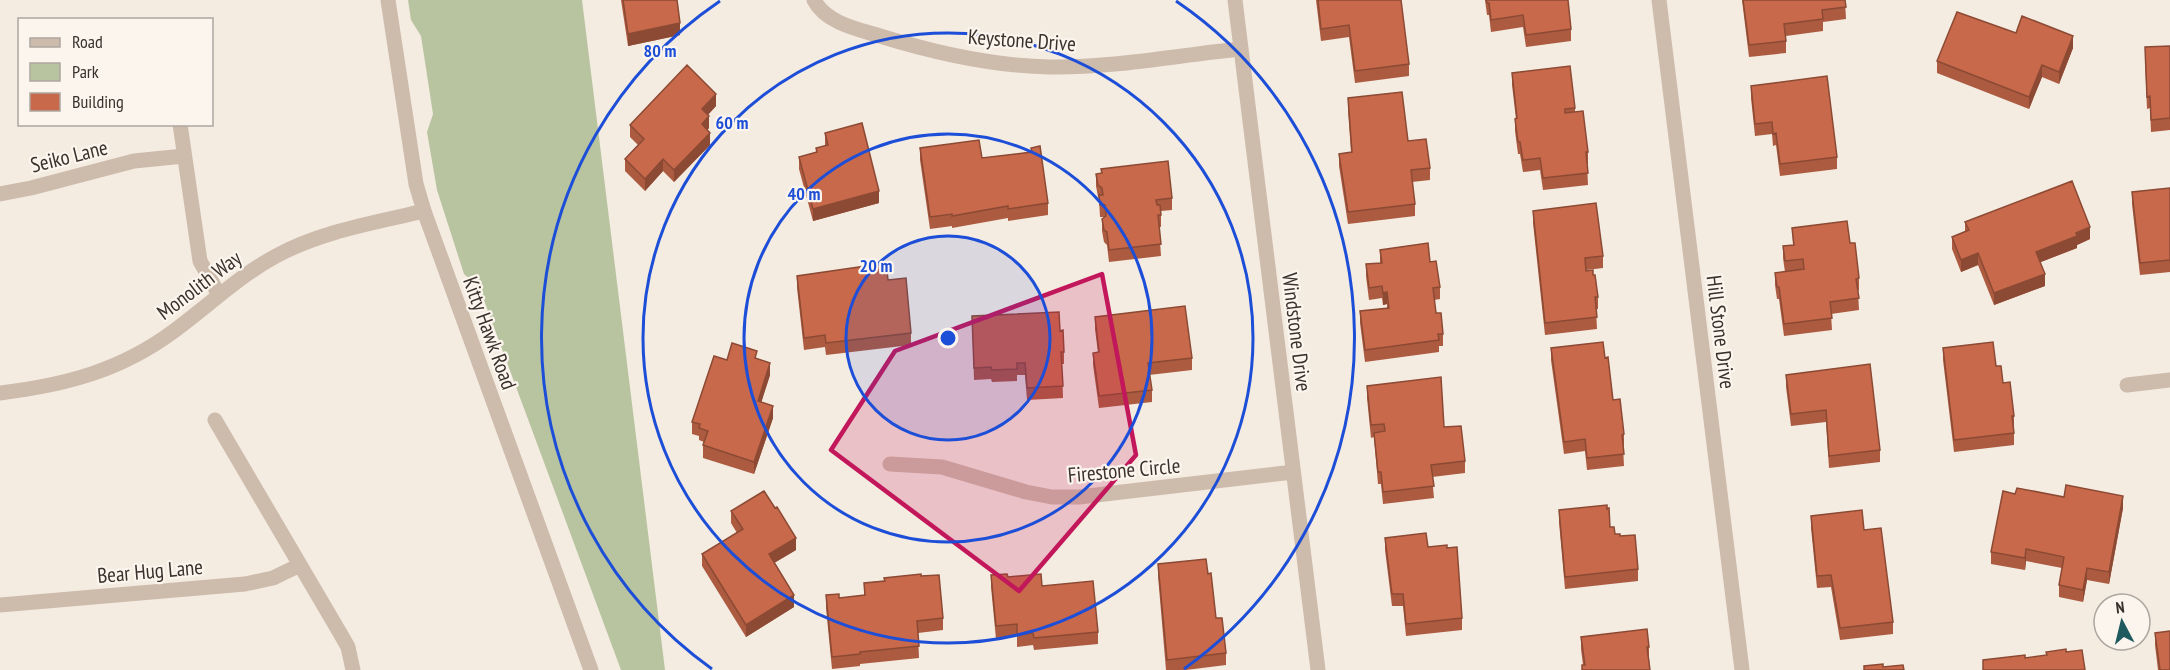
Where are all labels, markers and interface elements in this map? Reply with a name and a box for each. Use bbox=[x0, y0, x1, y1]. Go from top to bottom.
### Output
legend bbox=[18, 18, 213, 126]
street label: Keystone Drive bbox=[967, 23, 1077, 57]
text: Road bbox=[72, 30, 103, 53]
text: 80 m bbox=[644, 39, 676, 62]
text: Park bbox=[72, 60, 99, 83]
text: Building bbox=[72, 90, 124, 113]
text: 60 m bbox=[716, 111, 748, 134]
street label: Seiko Lane bbox=[28, 133, 110, 179]
text: 40 m bbox=[788, 182, 820, 205]
street label: Monolith Way bbox=[151, 244, 247, 326]
text: 20 m bbox=[860, 254, 892, 277]
street label: Windstone Drive bbox=[1276, 271, 1318, 393]
street label: Kitty Hawk Road bbox=[457, 273, 523, 393]
street label: Hill Stone Drive bbox=[1701, 274, 1741, 390]
centre of rings bbox=[938, 328, 958, 348]
street label: Firestone Circle bbox=[1067, 452, 1181, 488]
street label: Bear Hug Lane bbox=[96, 553, 204, 589]
north arrow bbox=[2092, 592, 2152, 652]
text: N bbox=[2115, 597, 2126, 618]

